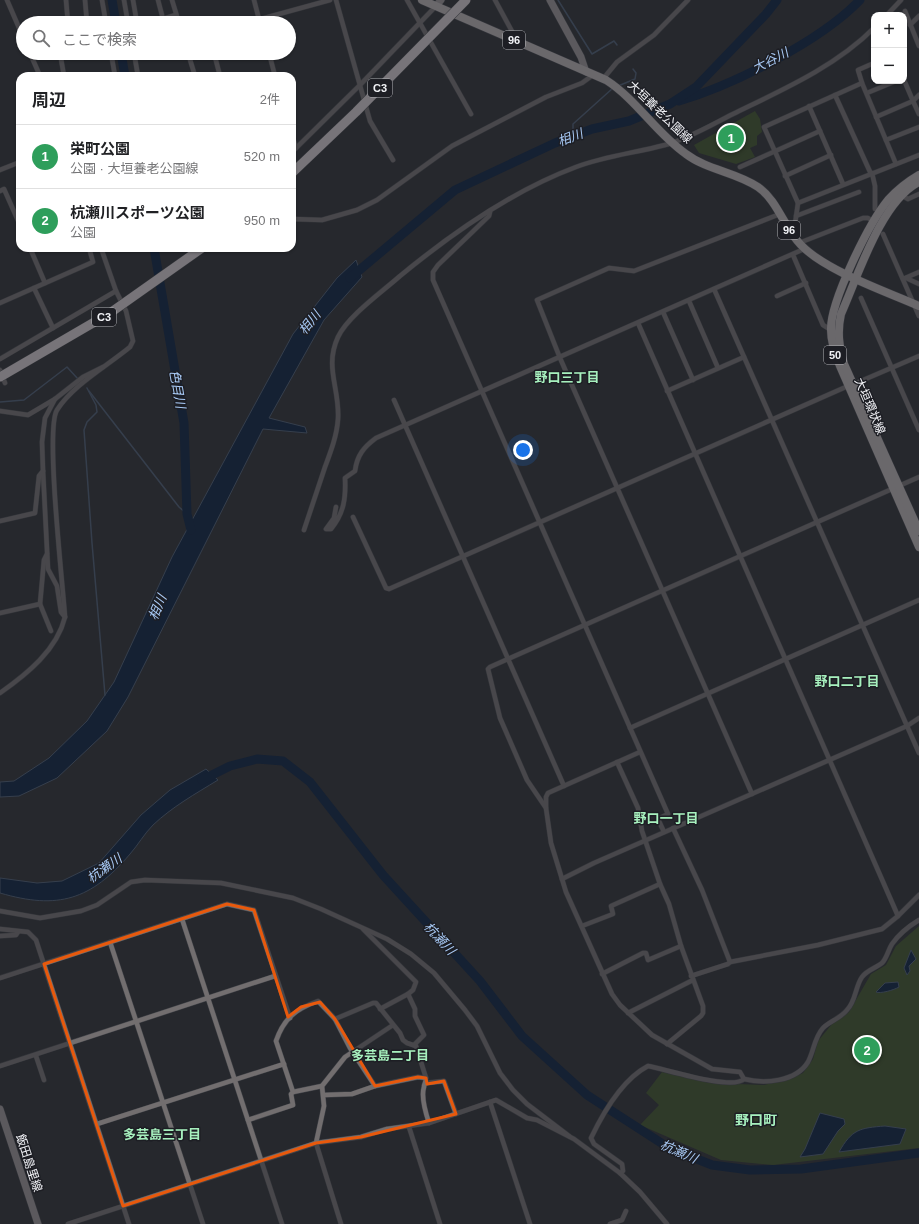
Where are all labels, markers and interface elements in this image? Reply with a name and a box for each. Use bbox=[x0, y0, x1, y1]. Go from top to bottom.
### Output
map controls bbox=[871, 12, 907, 84]
button: + bbox=[871, 12, 907, 48]
search box bbox=[16, 16, 296, 60]
icon: search bbox=[30, 27, 52, 49]
text: ここで検索 bbox=[62, 31, 137, 48]
road number: 96 bbox=[503, 31, 525, 49]
water label: 大谷川 bbox=[749, 44, 793, 76]
button: − bbox=[871, 48, 907, 84]
street label: 大垣養老公園線 bbox=[625, 78, 695, 146]
road number: C3 bbox=[368, 79, 392, 97]
text: 周辺 bbox=[32, 91, 66, 110]
text: 2件 bbox=[260, 92, 280, 107]
pin: 1 bbox=[718, 123, 744, 153]
water label: 相川 bbox=[555, 125, 587, 149]
text: 栄町公園 bbox=[70, 140, 130, 157]
text: 1 bbox=[41, 149, 49, 164]
text: 520 m bbox=[244, 149, 280, 164]
text: 公園 · 大垣養老公園線 bbox=[70, 161, 199, 176]
text: 杭瀬川スポーツ公園 bbox=[70, 204, 205, 221]
text: 2 bbox=[41, 213, 49, 228]
text: 950 m bbox=[244, 213, 280, 228]
road number: 96 bbox=[778, 221, 800, 239]
text: 公園 bbox=[70, 225, 96, 240]
water label: 相川 bbox=[295, 306, 325, 337]
road number: C3 bbox=[92, 308, 116, 326]
road number: 50 bbox=[824, 346, 846, 364]
water label: 色目川 bbox=[167, 369, 189, 412]
district label: 野口三丁目 bbox=[534, 370, 600, 385]
street label: 大垣環状線 bbox=[852, 376, 888, 436]
your location bbox=[513, 440, 533, 460]
water label: 相川 bbox=[145, 590, 170, 622]
district label: 野口二丁目 bbox=[814, 674, 880, 689]
district label: 野口一丁目 bbox=[633, 811, 699, 826]
water label: 杭瀬川 bbox=[84, 850, 126, 886]
water label: 杭瀬川 bbox=[421, 919, 460, 959]
pin: 2 bbox=[854, 1035, 880, 1065]
district label: 多芸島二丁目 bbox=[351, 1048, 429, 1063]
district label: 野口町 bbox=[735, 1112, 777, 1128]
district label: 多芸島三丁目 bbox=[123, 1127, 201, 1142]
street label: 飯田島里線 bbox=[13, 1132, 45, 1194]
water label: 杭瀬川 bbox=[658, 1137, 701, 1167]

